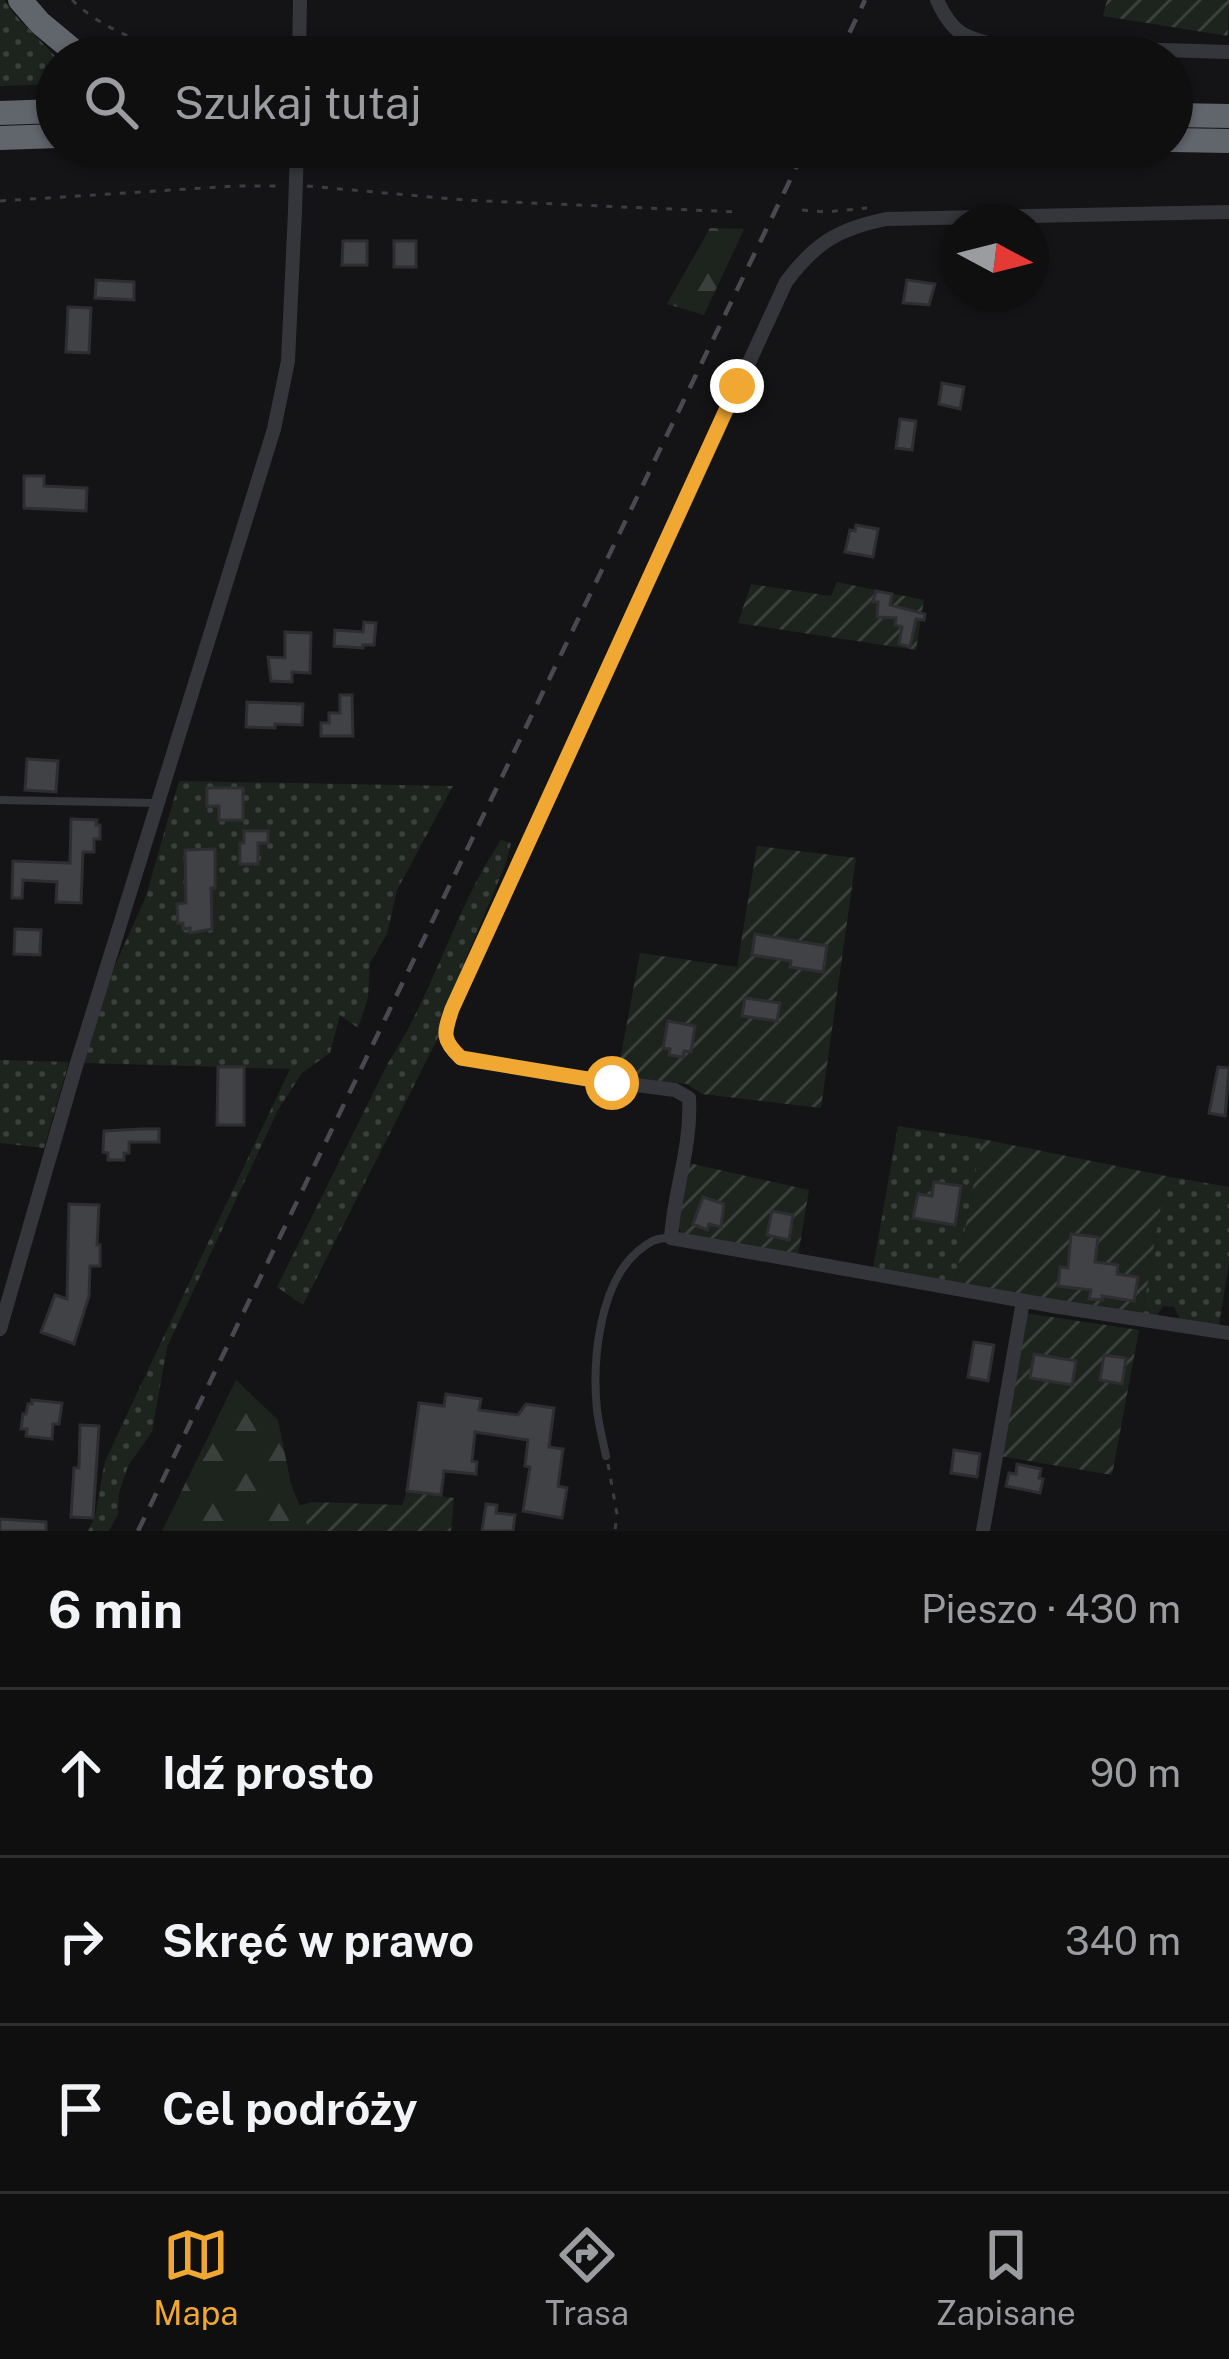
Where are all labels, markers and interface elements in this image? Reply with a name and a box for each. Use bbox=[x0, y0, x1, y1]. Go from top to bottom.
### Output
search box bbox=[36, 36, 1193, 168]
icon: search bbox=[78, 69, 144, 135]
text: Szukaj tutaj bbox=[174, 76, 422, 129]
north arrow bbox=[941, 204, 1049, 312]
route end bbox=[710, 359, 764, 413]
route start bbox=[585, 1056, 639, 1110]
text: 6 min bbox=[48, 1580, 183, 1639]
text: Pieszo · 430 m bbox=[921, 1586, 1181, 1632]
icon: ahead bbox=[48, 1740, 114, 1806]
text: Idź prosto bbox=[162, 1746, 374, 1799]
text: 90 m bbox=[1090, 1750, 1181, 1796]
icon: right bbox=[48, 1908, 114, 1974]
text: Skręć w prawo bbox=[162, 1914, 474, 1967]
text: 340 m bbox=[1065, 1918, 1181, 1964]
icon: arrive bbox=[48, 2076, 114, 2142]
text: Cel podróży bbox=[162, 2082, 418, 2135]
tab: Mapa bbox=[153, 2222, 238, 2332]
tab: Trasa bbox=[545, 2222, 629, 2332]
tab: Zapisane bbox=[936, 2222, 1076, 2332]

